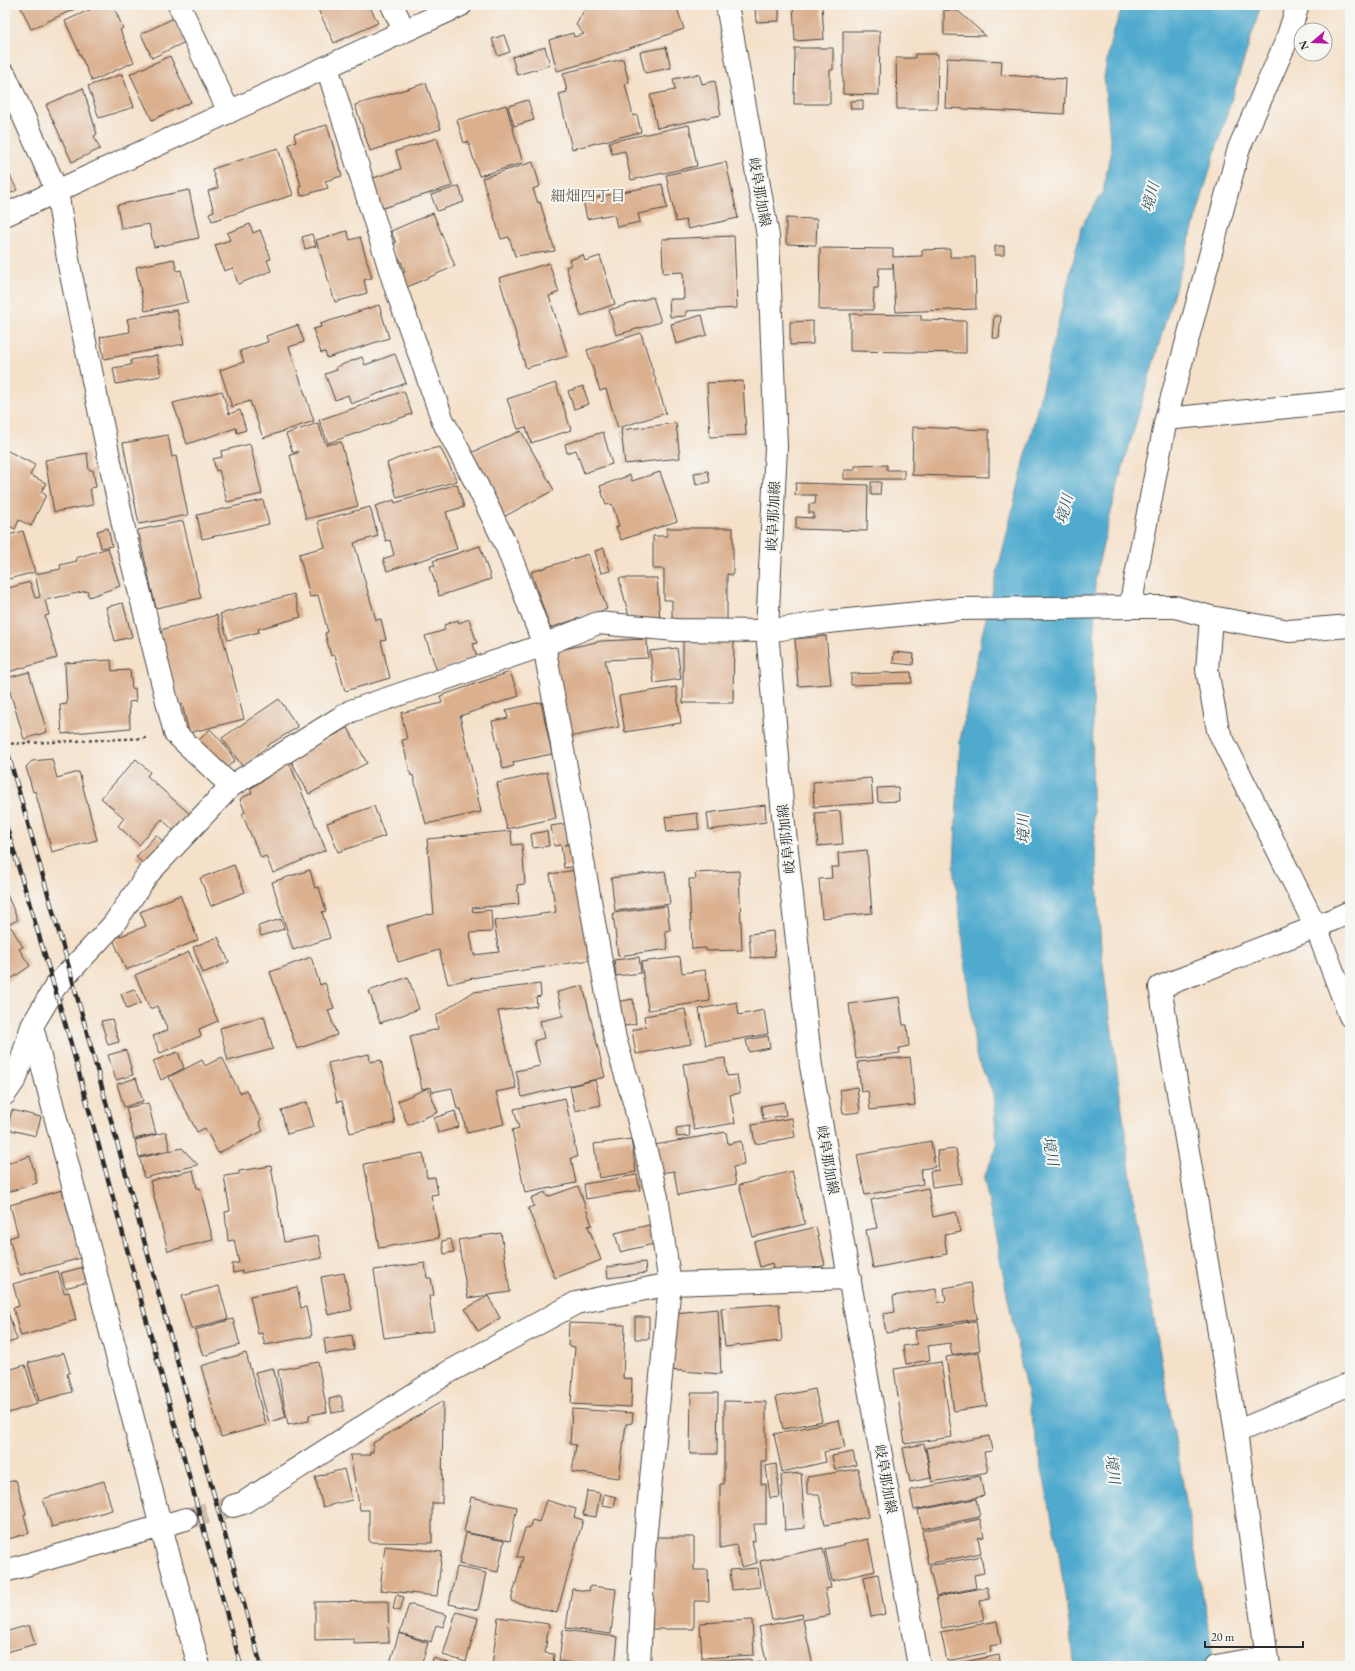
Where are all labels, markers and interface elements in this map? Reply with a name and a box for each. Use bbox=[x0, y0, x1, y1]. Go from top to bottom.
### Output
north arrow bbox=[1293, 22, 1333, 62]
text: N bbox=[1295, 39, 1312, 52]
street label: 岐阜那加線 bbox=[745, 156, 775, 228]
water label: 境川 bbox=[1137, 178, 1164, 214]
district label: 細畑四丁目 bbox=[550, 186, 626, 205]
street label: 岐阜那加線 bbox=[762, 481, 784, 551]
water label: 境川 bbox=[1051, 490, 1078, 526]
street label: 岐阜那加線 bbox=[773, 803, 799, 875]
water label: 境川 bbox=[1013, 812, 1033, 844]
street label: 岐阜那加線 bbox=[813, 1124, 843, 1196]
water label: 境川 bbox=[1039, 1134, 1064, 1169]
street label: 岐阜那加線 bbox=[871, 1443, 901, 1515]
water label: 境川 bbox=[1102, 1453, 1125, 1487]
scale bar bbox=[1205, 1623, 1303, 1649]
text: 20 m bbox=[1211, 1629, 1235, 1645]

